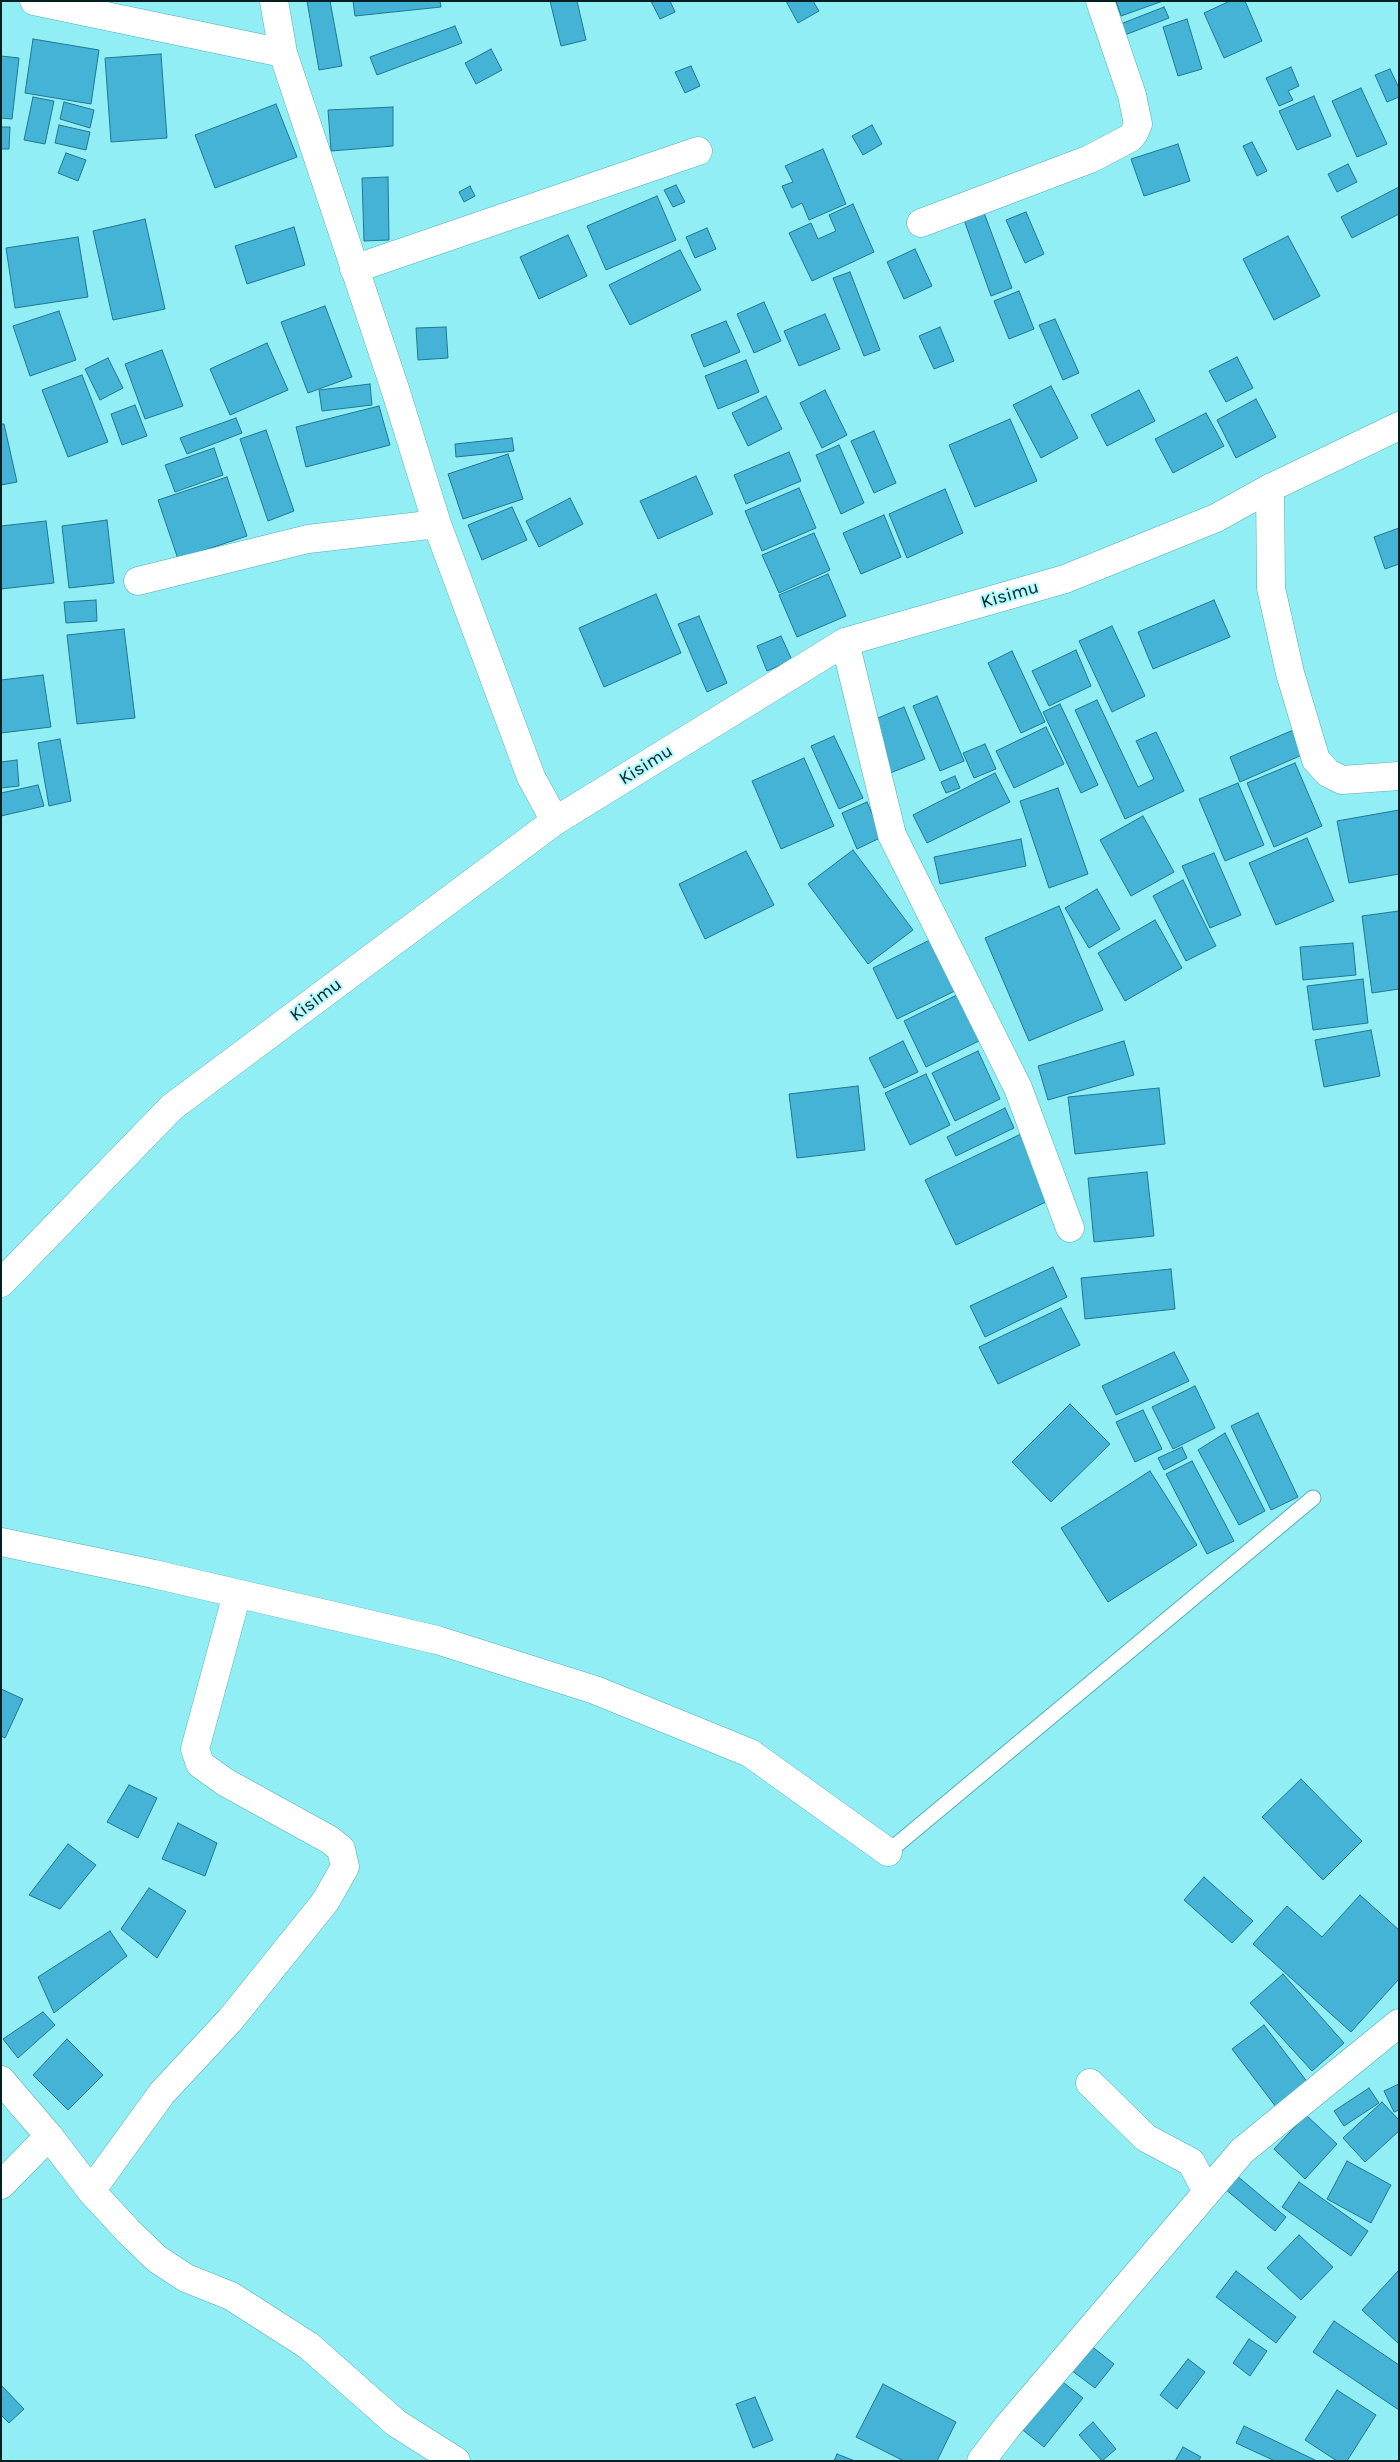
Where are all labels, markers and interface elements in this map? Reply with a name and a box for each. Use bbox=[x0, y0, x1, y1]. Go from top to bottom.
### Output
street label: Kisimu bbox=[979, 577, 1041, 613]
street label: Kisimu bbox=[615, 740, 677, 790]
street label: Kisimu bbox=[286, 974, 346, 1026]

